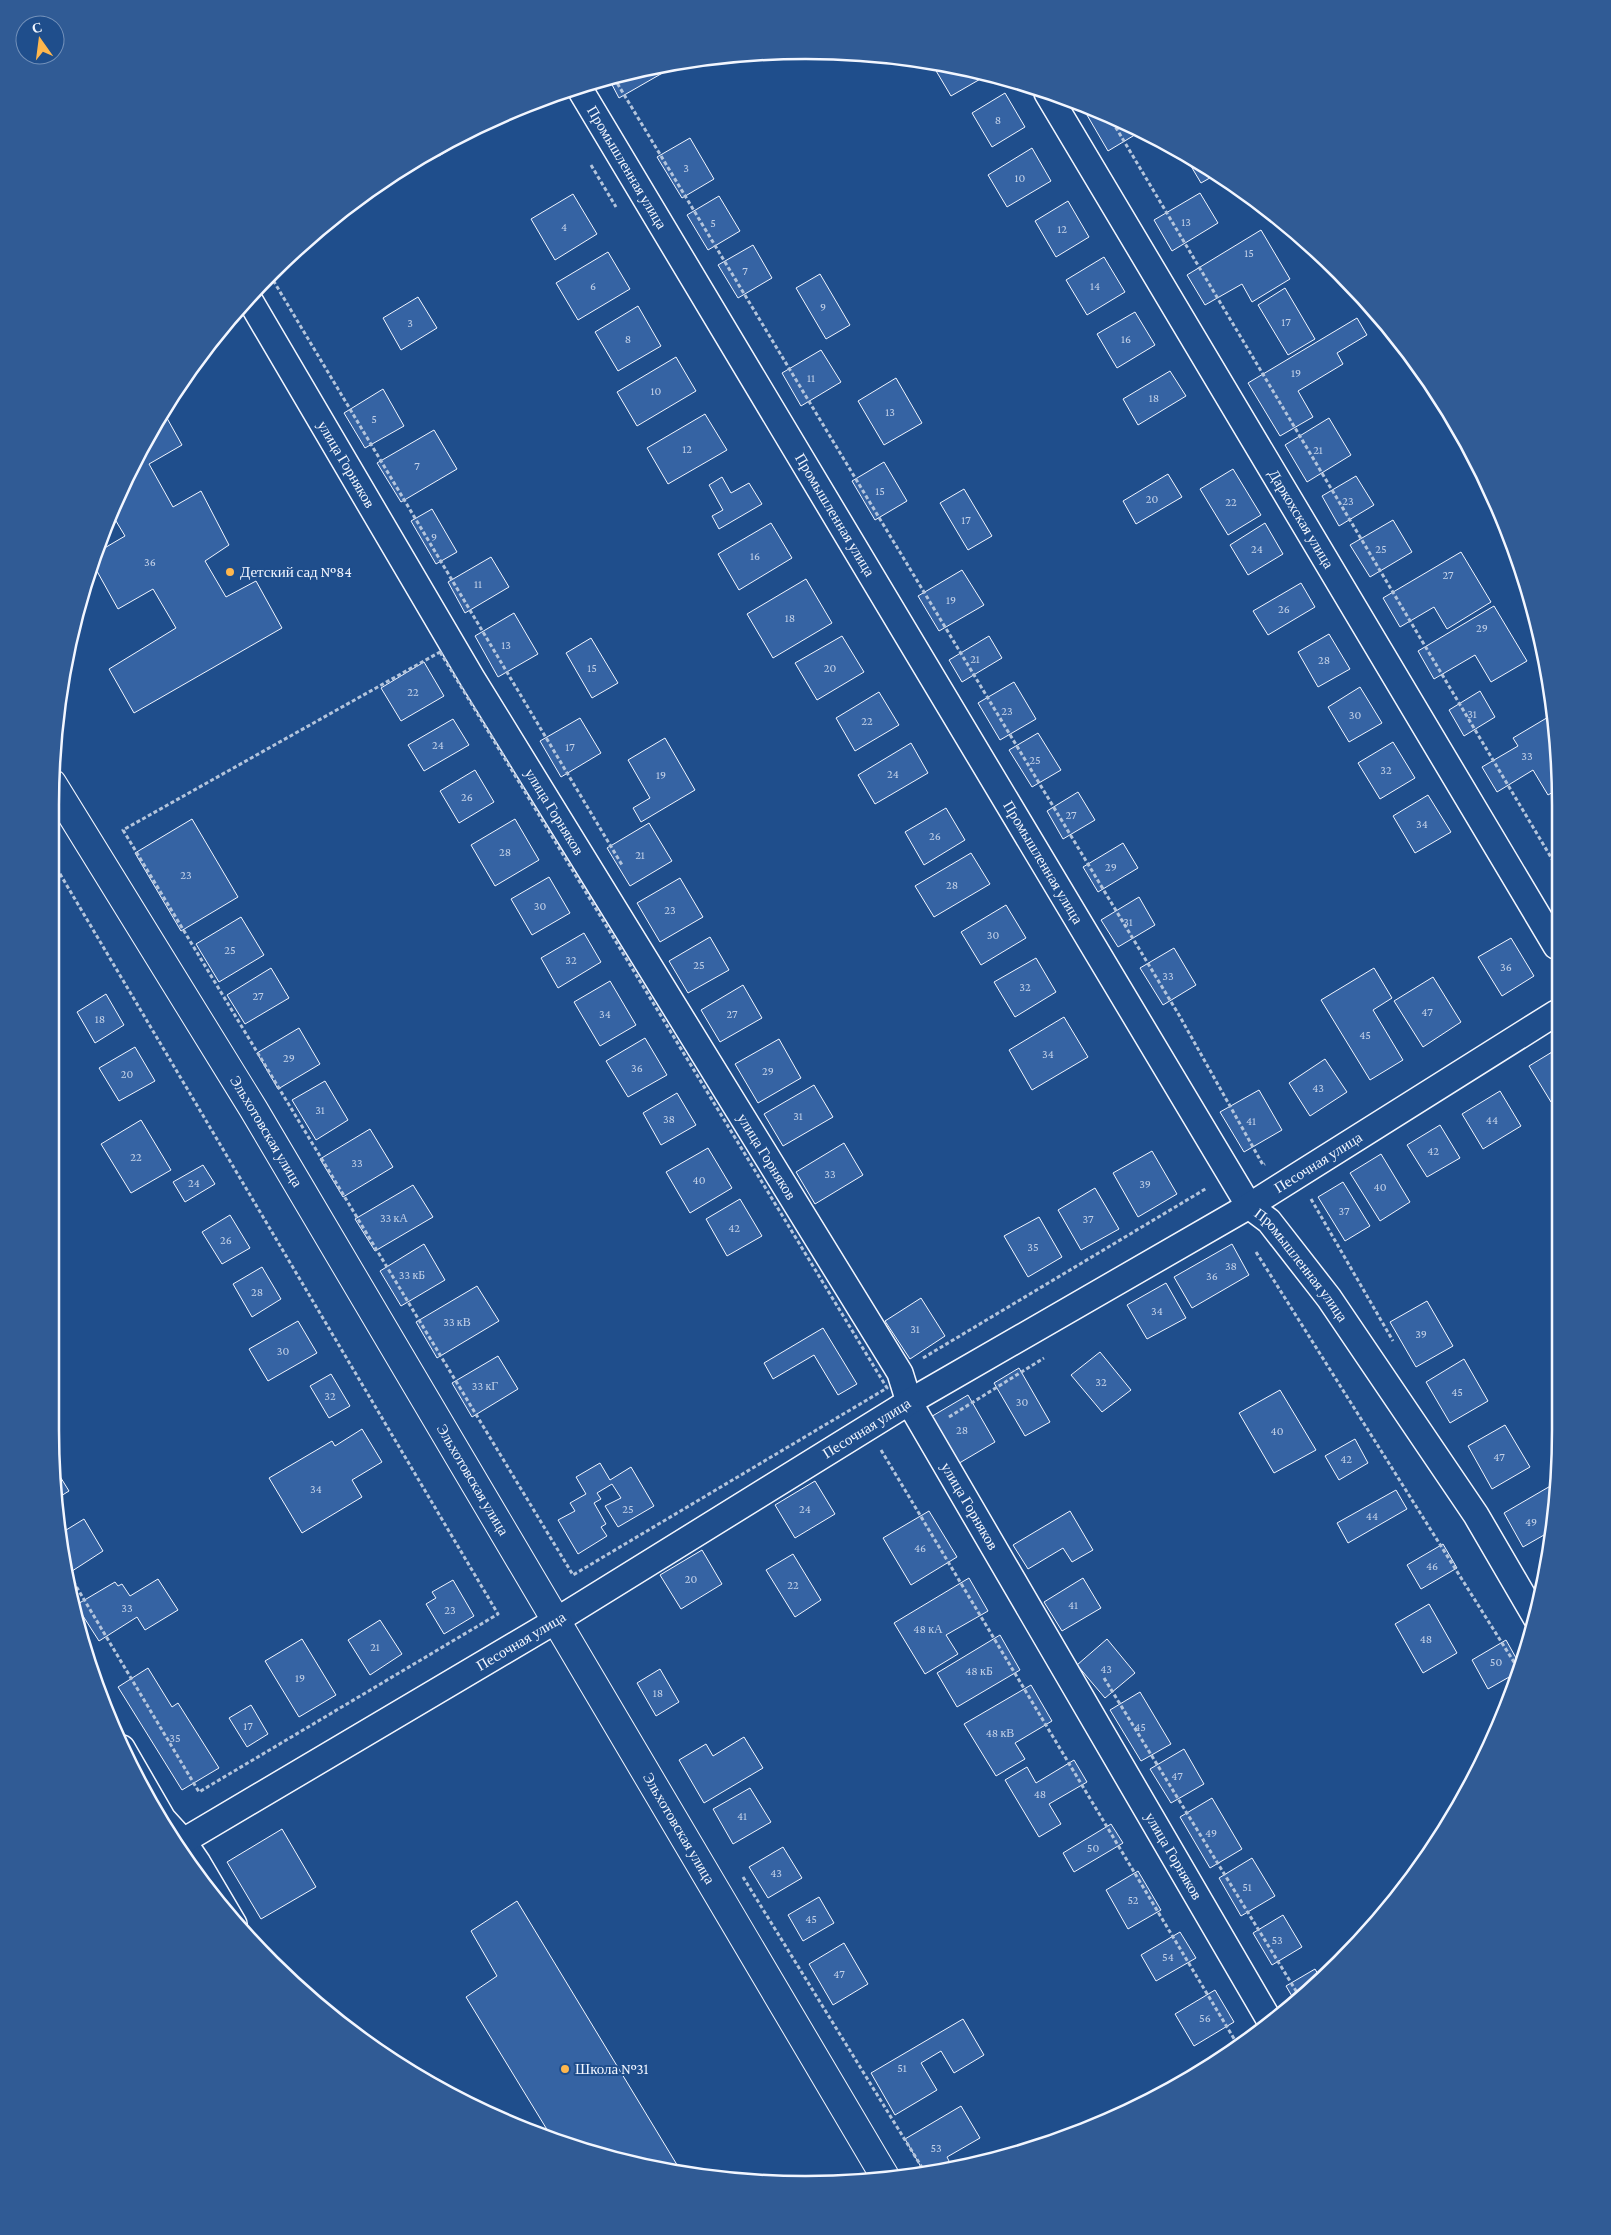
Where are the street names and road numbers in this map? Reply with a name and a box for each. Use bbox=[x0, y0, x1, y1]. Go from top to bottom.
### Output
street label: Промышленная улица bbox=[584, 103, 670, 232]
street label: улица Горняков bbox=[315, 418, 378, 511]
street label: Промышленная улица bbox=[792, 451, 878, 580]
street label: Даркохская улица bbox=[1266, 467, 1337, 572]
street label: улица Горняков bbox=[522, 766, 587, 858]
street label: Промышленная улица bbox=[1000, 798, 1086, 927]
street label: Эльхотовская улица bbox=[227, 1073, 306, 1190]
street label: улица Горняков bbox=[734, 1111, 799, 1203]
street label: Песочная улица bbox=[1271, 1129, 1365, 1196]
street label: Промышленная улица bbox=[1252, 1205, 1351, 1325]
street label: Песочная улица bbox=[820, 1395, 914, 1462]
street label: Эльхотовская улица bbox=[434, 1421, 512, 1539]
street label: улица Горняков bbox=[938, 1460, 1001, 1553]
street label: Песочная улица bbox=[474, 1609, 569, 1674]
street label: Эльхотовская улица bbox=[640, 1770, 718, 1887]
street label: улица Горняков bbox=[1142, 1809, 1205, 1902]

